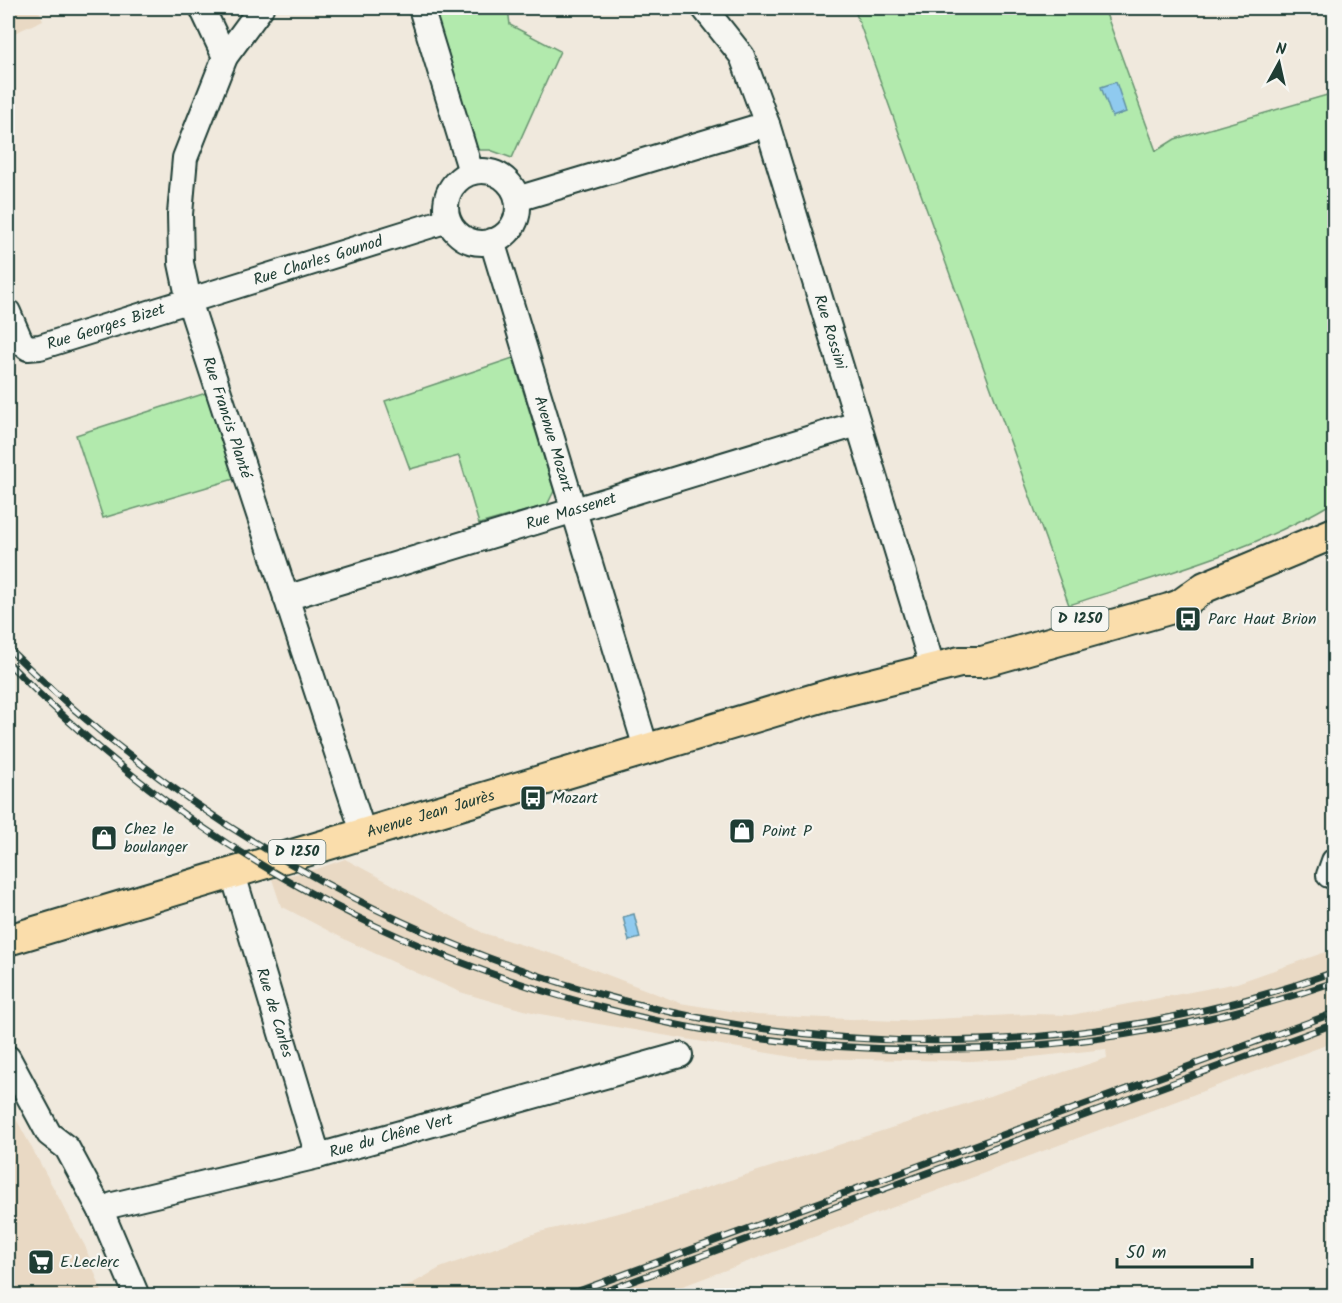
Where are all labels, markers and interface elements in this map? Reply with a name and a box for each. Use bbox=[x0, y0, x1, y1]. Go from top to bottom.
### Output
north arrow bbox=[1249, 33, 1309, 93]
text: N bbox=[1274, 37, 1288, 63]
street label: Rue Charles Gounod bbox=[250, 228, 387, 292]
street label: Rue Rossini bbox=[807, 291, 854, 374]
street label: Rue Georges Bizet bbox=[44, 296, 169, 357]
street label: Rue Francis Planté bbox=[196, 353, 259, 482]
street label: Avenue Mozart bbox=[527, 393, 580, 496]
street label: Rue Massenet bbox=[523, 485, 620, 537]
bus stop icon: Parc Haut Brion bbox=[1173, 604, 1203, 634]
road number: D 1250 bbox=[1052, 607, 1108, 631]
place label: Parc Haut Brion bbox=[1208, 607, 1317, 632]
street label: Avenue Jean Jaurès bbox=[363, 783, 498, 845]
bus stop icon: Mozart bbox=[518, 783, 548, 813]
place label: Mozart bbox=[552, 786, 599, 811]
shop icon: Point P bbox=[727, 816, 757, 846]
place label: Chez le boulanger bbox=[124, 817, 189, 860]
place label: Point P bbox=[762, 819, 812, 844]
shop icon: Chez le boulanger bbox=[89, 823, 119, 853]
road number: D 1250 bbox=[268, 840, 326, 864]
street label: Rue de Carles bbox=[249, 965, 300, 1061]
street label: Rue du Chêne Vert bbox=[326, 1106, 456, 1165]
scale bar bbox=[1117, 1231, 1252, 1269]
text: 50 m bbox=[1126, 1239, 1166, 1268]
supermarket icon: E.Leclerc bbox=[26, 1247, 56, 1277]
place label: E.Leclerc bbox=[60, 1250, 120, 1275]

